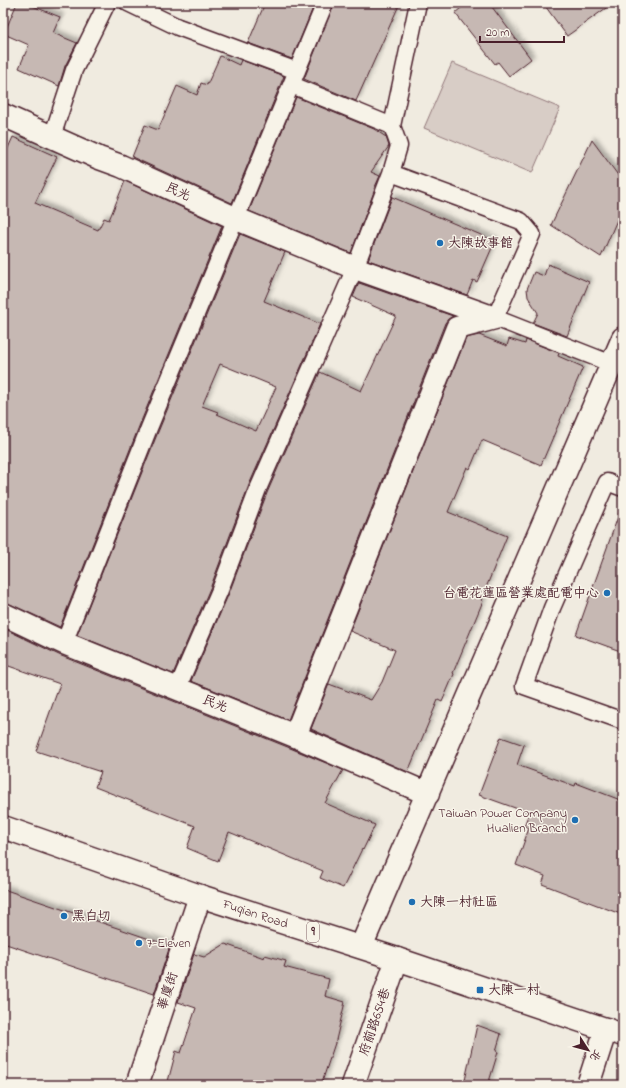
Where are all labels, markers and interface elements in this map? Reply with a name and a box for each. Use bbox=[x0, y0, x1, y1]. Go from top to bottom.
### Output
scale bar bbox=[480, 18, 564, 44]
text: 20 m bbox=[486, 24, 509, 42]
street label: 民光 bbox=[162, 178, 194, 206]
place label: 大陳故事館 bbox=[448, 234, 513, 253]
marker: 大陳故事館 bbox=[435, 238, 445, 248]
place label: 台電花蓮區營業處配電中心 bbox=[443, 584, 599, 603]
marker: 台電花蓮區營業處配電中心 bbox=[602, 588, 612, 598]
street label: 民光 bbox=[199, 690, 231, 718]
place label: Taiwan Power Company Hualien Branch bbox=[438, 804, 567, 838]
marker: Taiwan Power Company Hualien Branch bbox=[570, 815, 580, 825]
place label: 大陳一村社區 bbox=[420, 893, 498, 912]
street label: Fuqian Road bbox=[219, 894, 291, 933]
marker: 大陳一村社區 bbox=[407, 897, 417, 907]
place label: 黑白切 bbox=[72, 907, 111, 926]
marker: 黑白切 bbox=[59, 911, 69, 921]
road number: 9 bbox=[307, 922, 319, 942]
place label: 7-Eleven bbox=[147, 934, 191, 953]
marker: 7-Eleven bbox=[134, 938, 144, 948]
street label: 華廈街 bbox=[153, 970, 183, 1012]
place label: 大陳一村 bbox=[488, 981, 540, 1000]
marker: 大陳一村 bbox=[475, 985, 485, 995]
street label: 府前路654巷 bbox=[355, 986, 395, 1058]
north arrow bbox=[568, 1030, 608, 1070]
text: 北 bbox=[586, 1046, 605, 1064]

